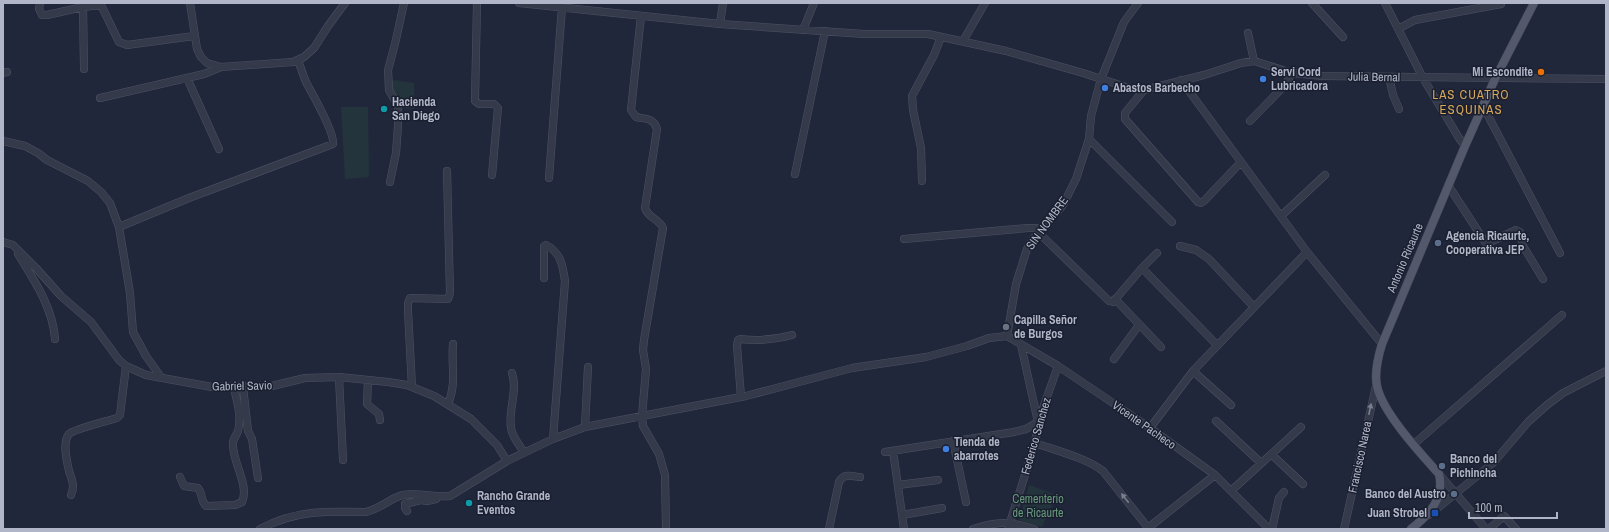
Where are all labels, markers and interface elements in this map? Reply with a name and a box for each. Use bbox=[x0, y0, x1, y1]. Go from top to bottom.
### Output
place label: Servi Cord Lubricadora bbox=[1271, 64, 1328, 94]
place label: Mi Escondite bbox=[1472, 64, 1534, 80]
marker: Mi Escondite bbox=[1536, 67, 1546, 77]
street label: Julia Bernal bbox=[1348, 69, 1400, 85]
marker: Servi Cord Lubricadora bbox=[1258, 74, 1268, 84]
place label: Abastos Barbecho bbox=[1113, 80, 1200, 96]
marker: Abastos Barbecho bbox=[1100, 83, 1110, 93]
district label: LAS CUATRO ESQUINAS bbox=[1432, 86, 1510, 118]
place label: Hacienda San Diego bbox=[392, 94, 440, 124]
marker: Hacienda San Diego bbox=[379, 104, 389, 114]
street label: SIN NOMBRE bbox=[1022, 193, 1072, 253]
street label: Antonio Ricaurte bbox=[1383, 221, 1427, 296]
place label: Agencia Ricaurte, Cooperativa JEP bbox=[1446, 228, 1529, 258]
marker: Agencia Ricaurte, Cooperativa JEP bbox=[1433, 238, 1443, 248]
place label: Capilla Señor de Burgos bbox=[1014, 312, 1077, 342]
marker: Capilla Señor de Burgos bbox=[1001, 322, 1011, 332]
street label: Gabriel Savio bbox=[212, 377, 272, 395]
street label: Federico Sanchez bbox=[1017, 396, 1055, 476]
street label: Vicente Pacheco bbox=[1109, 397, 1179, 453]
one-way arrow bbox=[1368, 403, 1374, 415]
street label: Francisco Narea bbox=[1345, 419, 1375, 494]
place label: Tienda de abarrotes bbox=[954, 434, 1000, 464]
marker: Tienda de abarrotes bbox=[941, 444, 951, 454]
place label: Banco del Pichincha bbox=[1450, 451, 1497, 481]
marker: Banco del Pichincha bbox=[1437, 461, 1447, 471]
place label: Banco del Austro bbox=[1365, 486, 1446, 502]
place label: Rancho Grande Eventos bbox=[477, 488, 551, 518]
marker: Banco del Austro bbox=[1449, 489, 1459, 499]
park label: Cementerio de Ricaurte bbox=[1012, 491, 1064, 521]
one-way arrow bbox=[1120, 493, 1129, 504]
scale bar bbox=[1469, 494, 1557, 520]
marker: Rancho Grande Eventos bbox=[464, 498, 474, 508]
text: 100 m bbox=[1475, 500, 1502, 516]
place label: Juan Strobel bbox=[1367, 505, 1427, 521]
marker: Juan Strobel bbox=[1430, 508, 1440, 518]

